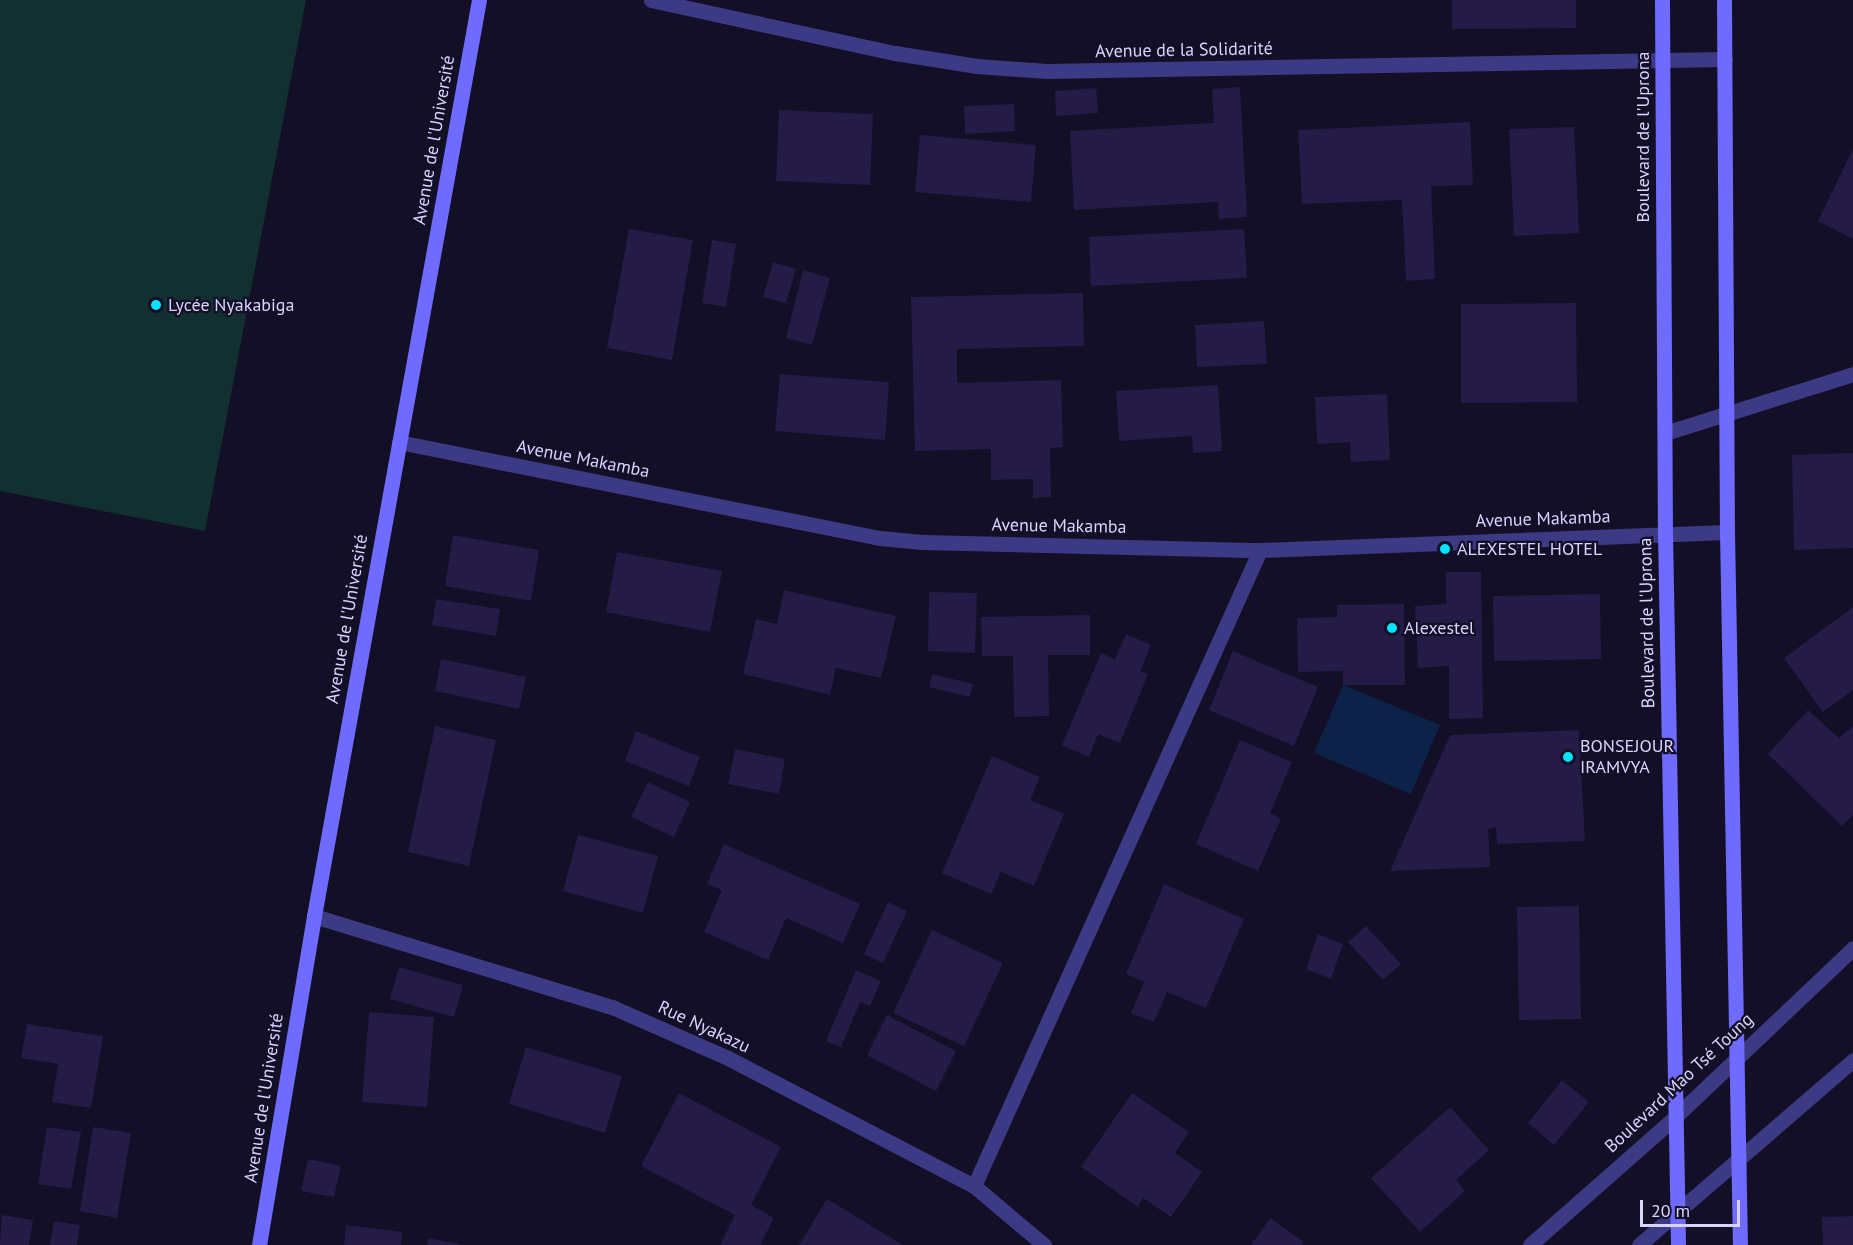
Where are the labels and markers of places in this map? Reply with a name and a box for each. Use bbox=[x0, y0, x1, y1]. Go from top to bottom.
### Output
place label: Lycée Nyakabiga bbox=[168, 294, 294, 316]
marker: Lycée Nyakabiga bbox=[149, 298, 163, 312]
place label: ALEXESTEL HOTEL bbox=[1457, 538, 1603, 560]
marker: ALEXESTEL HOTEL bbox=[1438, 542, 1452, 556]
place label: Alexestel bbox=[1404, 617, 1474, 639]
marker: Alexestel bbox=[1385, 621, 1399, 635]
place label: BONSEJOUR IRAMVYA bbox=[1580, 736, 1674, 778]
marker: BONSEJOUR IRAMVYA bbox=[1561, 750, 1575, 764]

